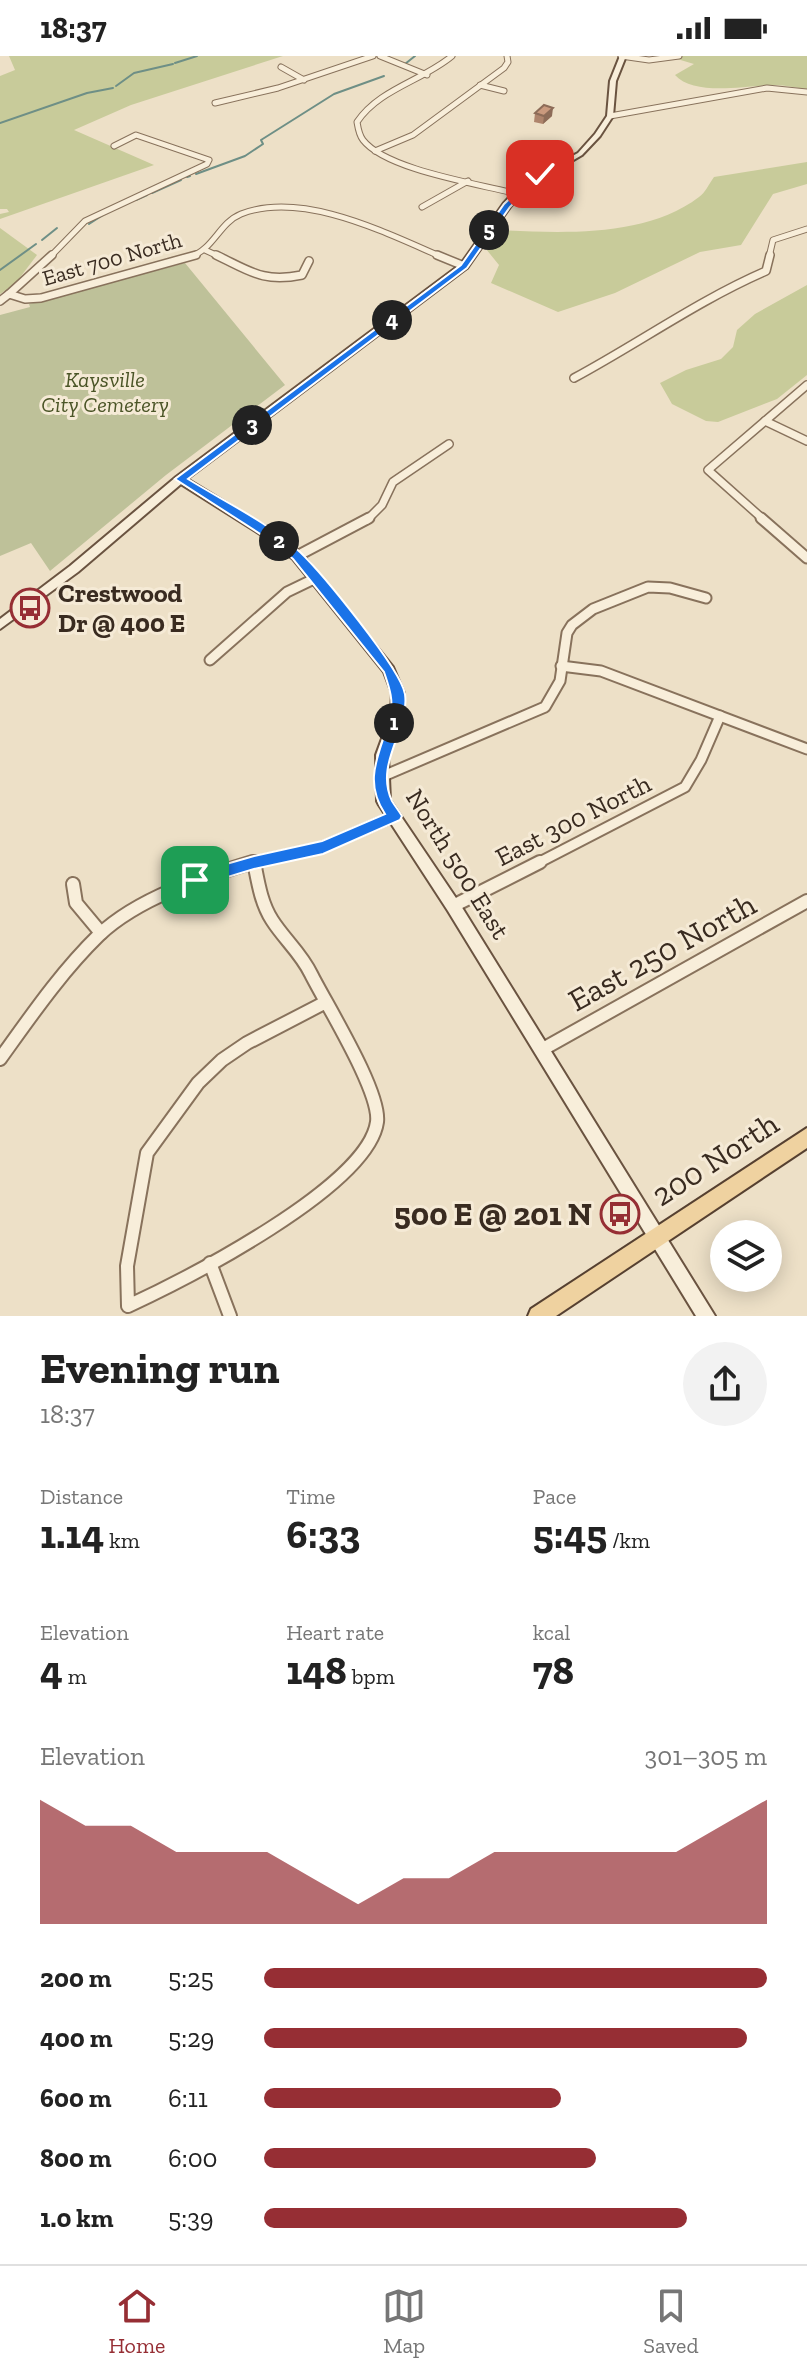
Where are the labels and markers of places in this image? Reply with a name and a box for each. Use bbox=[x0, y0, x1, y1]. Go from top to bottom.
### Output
pin bbox=[506, 140, 574, 208]
pin: 5 bbox=[469, 210, 509, 250]
pin: 4 bbox=[372, 300, 412, 340]
pin: 3 bbox=[232, 405, 272, 445]
pin: 2 bbox=[259, 521, 299, 561]
place label: Crestwood Dr @ 400 E bbox=[58, 577, 185, 639]
bus stop icon: Crestwood Dr @ 400 E bbox=[9, 587, 51, 629]
pin: 1 bbox=[374, 703, 414, 743]
pin bbox=[161, 846, 229, 914]
bus stop icon: 500 E @ 201 N bbox=[599, 1193, 641, 1235]
place label: 500 E @ 201 N bbox=[394, 1195, 592, 1233]

